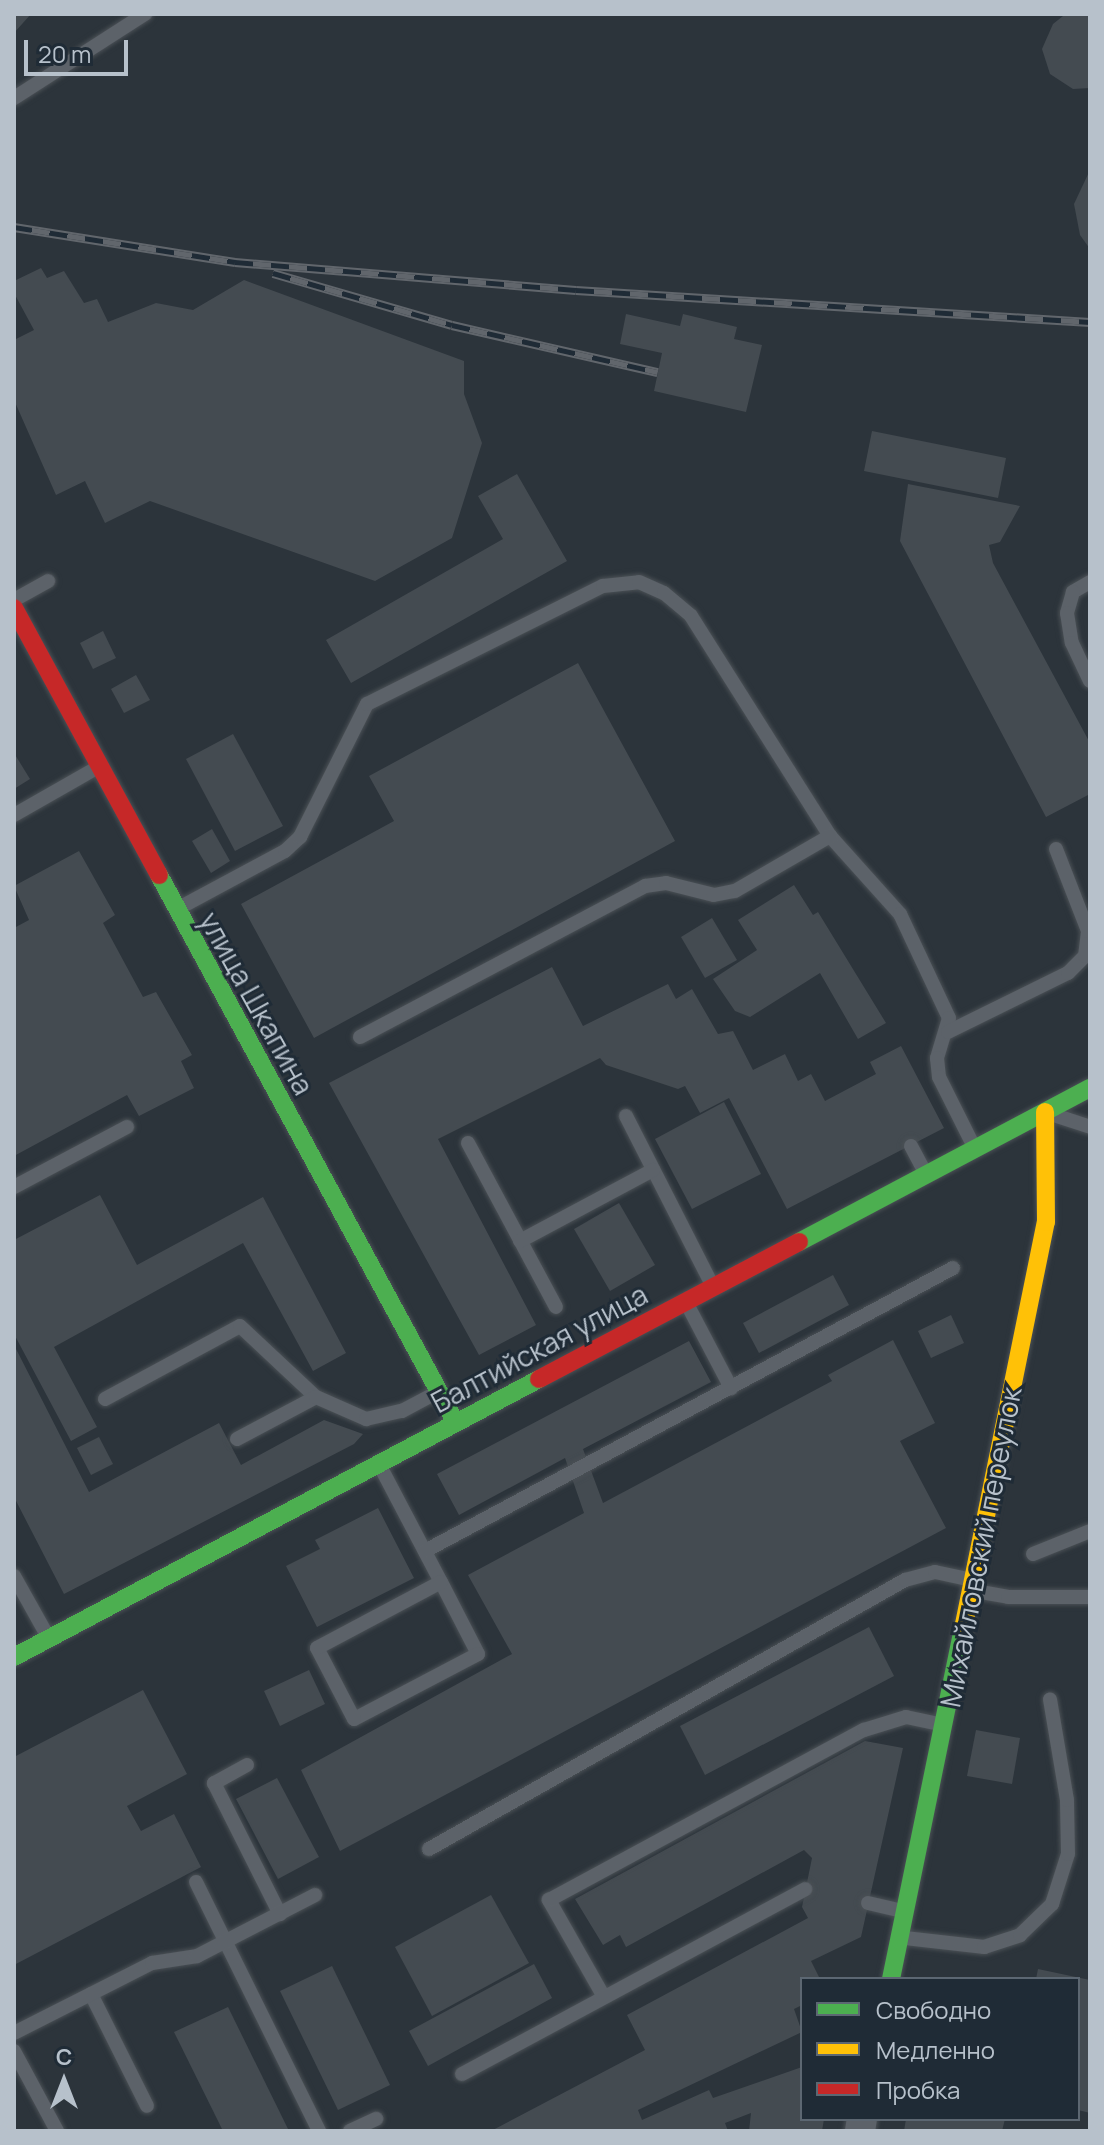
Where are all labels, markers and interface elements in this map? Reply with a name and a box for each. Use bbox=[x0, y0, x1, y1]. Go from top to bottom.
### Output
scale bar bbox=[28, 24, 132, 74]
text: 20 m bbox=[38, 37, 91, 70]
street label: улица Шкапина bbox=[193, 906, 321, 1100]
street label: Балтийская улица bbox=[425, 1277, 653, 1419]
street label: Михайловский переулок bbox=[932, 1384, 1028, 1710]
legend bbox=[800, 1977, 1080, 2121]
text: Свободно bbox=[876, 1993, 991, 2026]
text: Медленно bbox=[876, 2033, 995, 2066]
north arrow bbox=[24, 2041, 104, 2121]
text: С bbox=[56, 2042, 72, 2072]
text: Пробка bbox=[876, 2073, 960, 2106]

